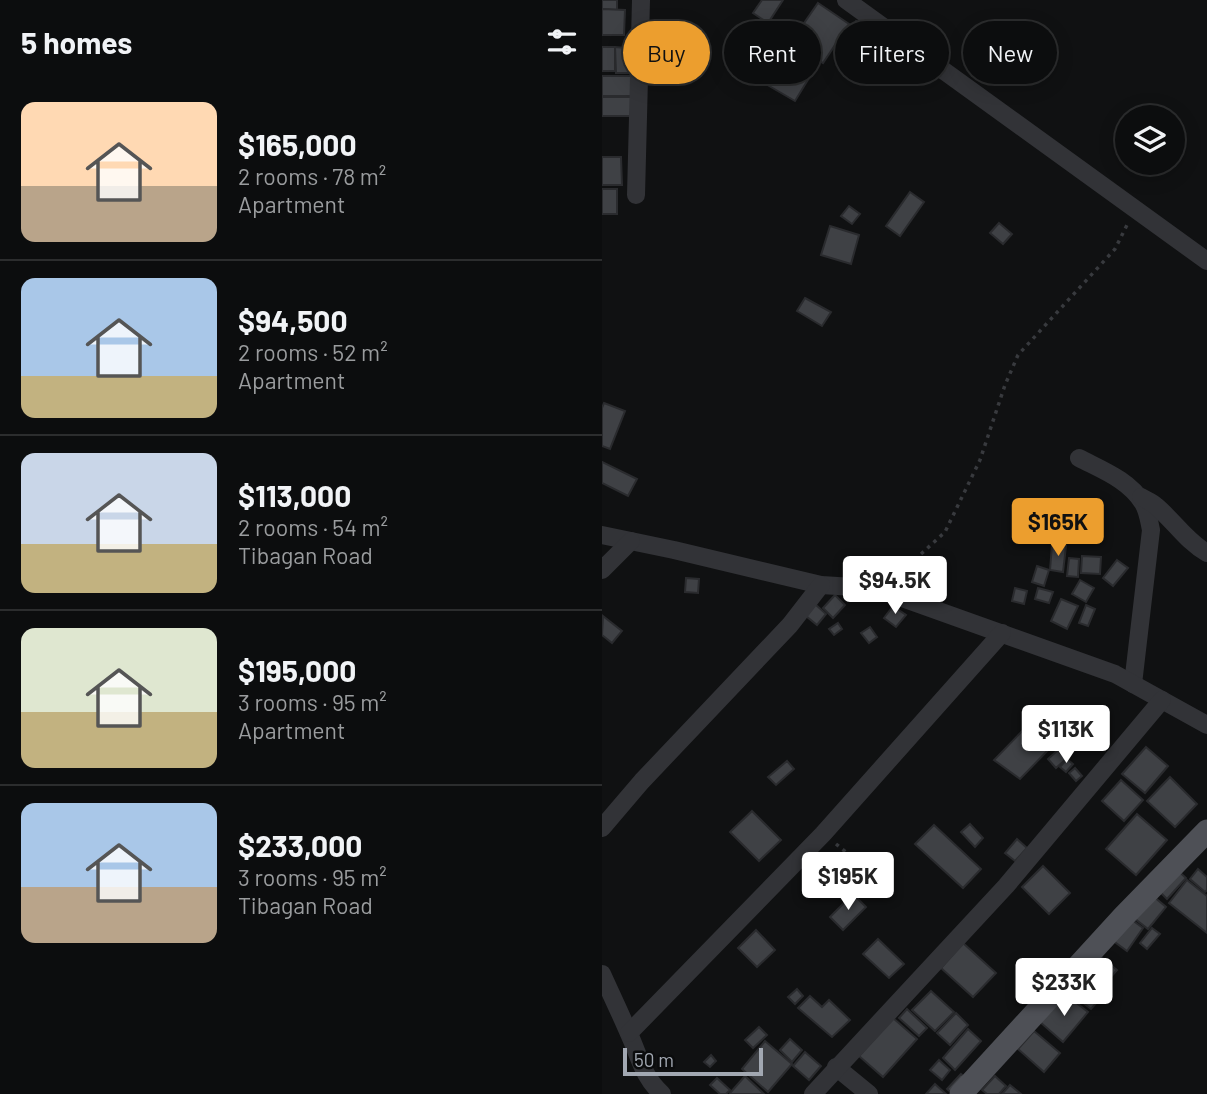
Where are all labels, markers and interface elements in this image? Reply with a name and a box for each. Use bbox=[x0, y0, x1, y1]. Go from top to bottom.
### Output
chip: Buy bbox=[623, 21, 710, 84]
chip: Rent bbox=[724, 21, 821, 84]
chip: Filters bbox=[835, 21, 949, 84]
chip: New bbox=[963, 21, 1057, 84]
icon: filters bbox=[543, 23, 581, 61]
text: 5 homes bbox=[21, 24, 132, 60]
map controls bbox=[1115, 105, 1185, 175]
button: layers bbox=[1115, 105, 1185, 175]
text: $165,000 bbox=[238, 126, 357, 162]
icon: home bbox=[77, 130, 161, 214]
text: 2 rooms · 78 m² bbox=[238, 162, 386, 190]
text: Apartment bbox=[238, 190, 345, 218]
text: $94,500 bbox=[238, 302, 348, 338]
icon: home bbox=[77, 306, 161, 390]
text: 2 rooms · 52 m² bbox=[238, 338, 388, 366]
text: Apartment bbox=[238, 366, 345, 394]
text: $113,000 bbox=[238, 477, 351, 513]
icon: home bbox=[77, 481, 161, 565]
pin: $165K bbox=[1009, 498, 1107, 558]
text: $165K bbox=[1028, 507, 1088, 535]
text: 2 rooms · 54 m² bbox=[238, 513, 388, 541]
text: Tibagan Road bbox=[238, 541, 373, 569]
pin: $94.5K bbox=[838, 556, 952, 616]
text: $94.5K bbox=[859, 565, 931, 593]
text: $195,000 bbox=[238, 652, 356, 688]
icon: home bbox=[77, 656, 161, 740]
text: 3 rooms · 95 m² bbox=[238, 688, 387, 716]
pin: $113K bbox=[1017, 706, 1115, 765]
text: $113K bbox=[1038, 714, 1094, 742]
text: Apartment bbox=[238, 716, 345, 744]
text: $233,000 bbox=[238, 827, 362, 863]
icon: home bbox=[77, 831, 161, 915]
pin: $195K bbox=[799, 852, 897, 912]
text: $195K bbox=[818, 861, 878, 889]
text: 3 rooms · 95 m² bbox=[238, 863, 387, 891]
text: Tibagan Road bbox=[238, 891, 373, 919]
pin: $233K bbox=[1015, 958, 1113, 1018]
text: $233K bbox=[1032, 967, 1096, 995]
scale bar bbox=[623, 1045, 763, 1077]
text: 50 m bbox=[634, 1048, 674, 1071]

